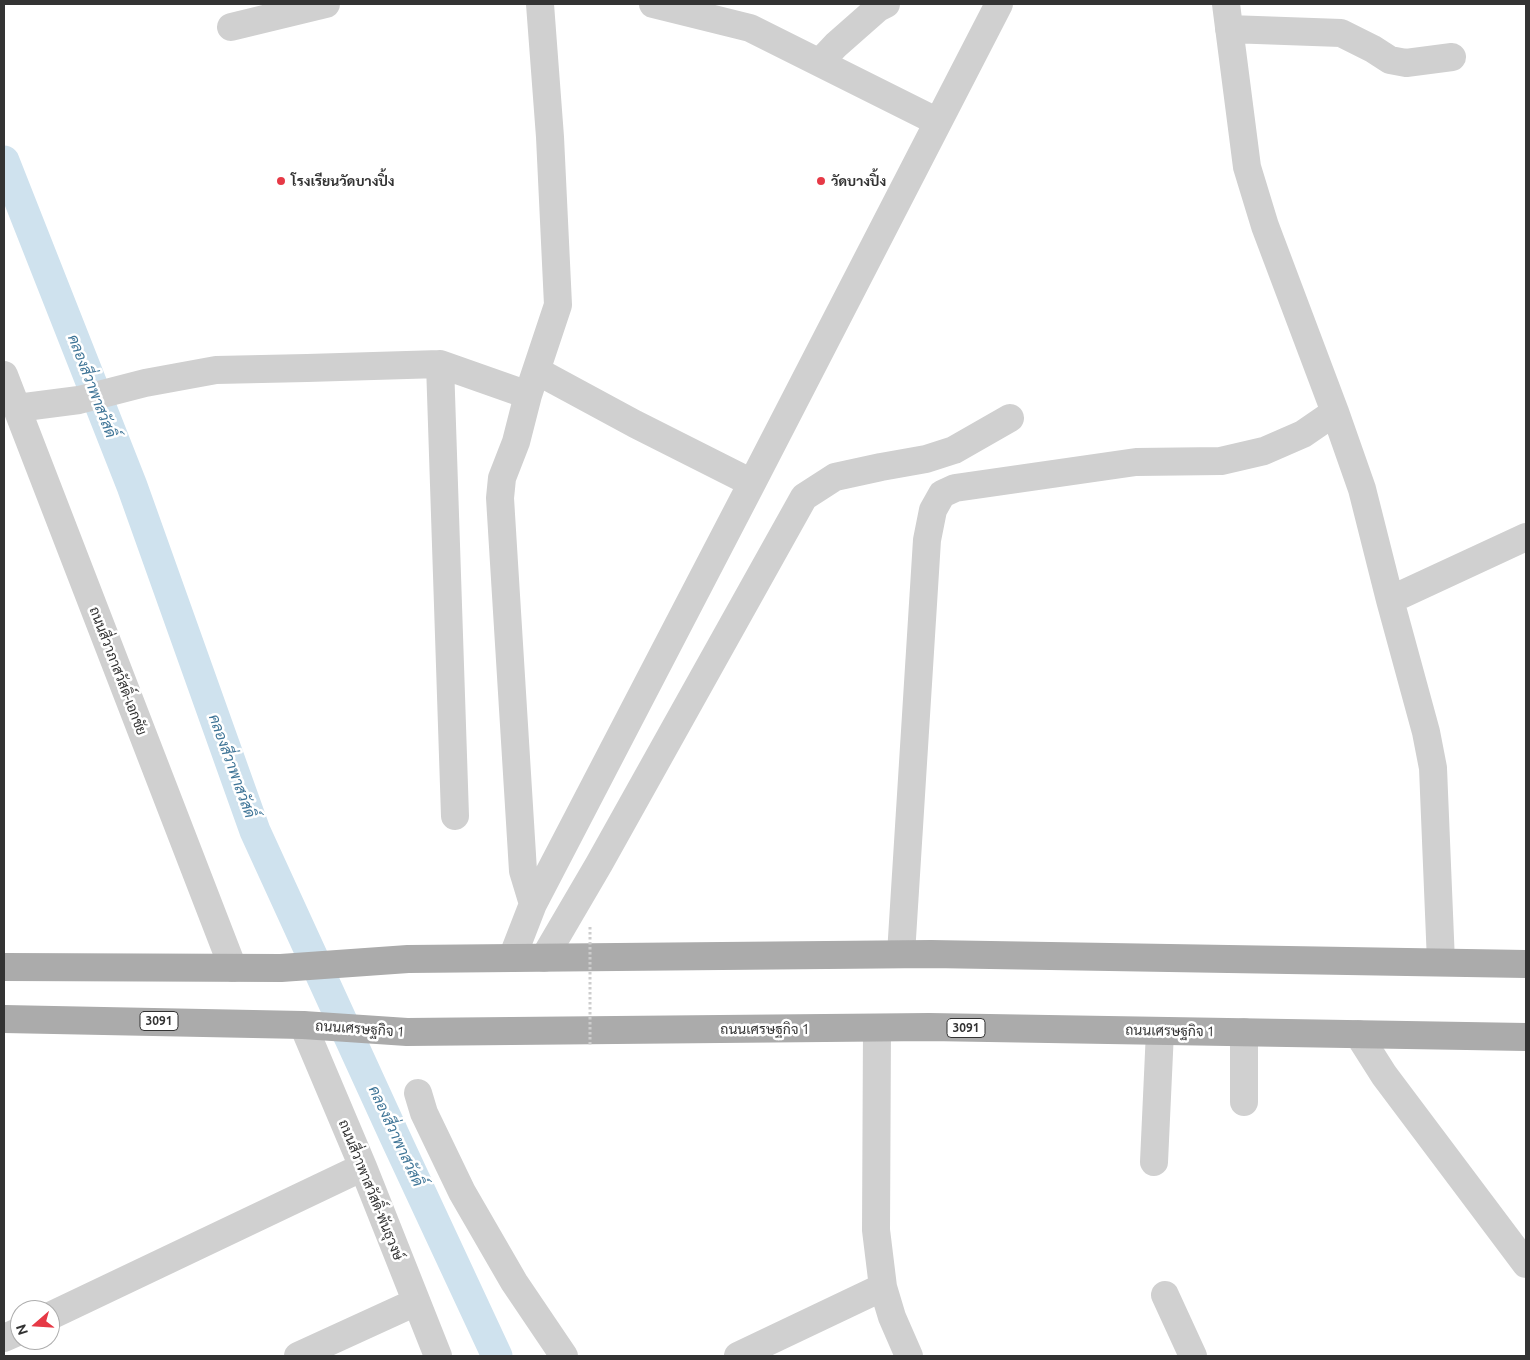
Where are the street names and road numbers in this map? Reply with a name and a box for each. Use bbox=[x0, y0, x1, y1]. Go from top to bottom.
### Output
street label: ถนนสี่วาภาสวัสดิ์-เอกชัย bbox=[86, 604, 150, 738]
road number: 3091 bbox=[140, 1011, 178, 1030]
street label: ถนนเศรษฐกิจ 1 bbox=[315, 1017, 405, 1041]
road number: 3091 bbox=[947, 1018, 985, 1038]
street label: ถนนเศรษฐกิจ 1 bbox=[720, 1021, 810, 1037]
street label: ถนนเศรษฐกิจ 1 bbox=[1125, 1022, 1215, 1040]
street label: ถนนสี่วาพาสวัสดิ์-พันธุวงษ์ bbox=[335, 1117, 407, 1263]

